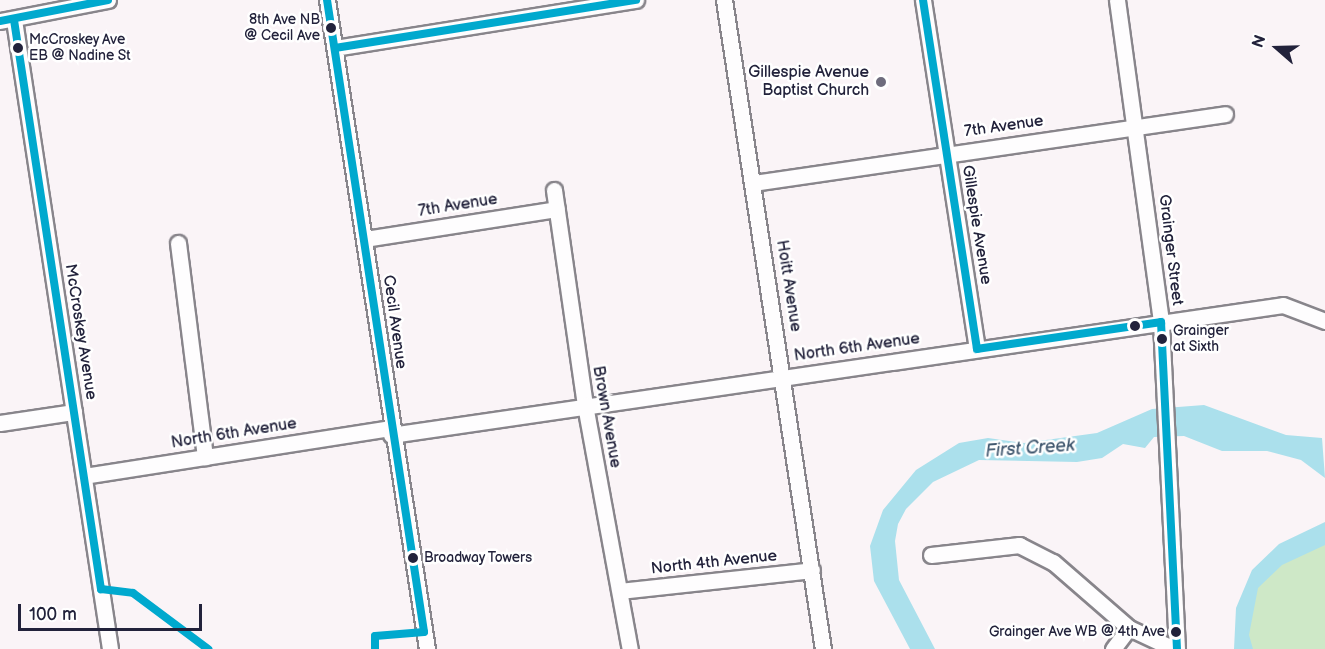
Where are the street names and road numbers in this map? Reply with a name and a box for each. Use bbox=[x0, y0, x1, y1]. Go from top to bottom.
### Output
street label: 7th Avenue bbox=[963, 112, 1045, 142]
street label: Gillespie Avenue bbox=[957, 164, 995, 286]
street label: 7th Avenue bbox=[417, 190, 499, 222]
street label: Grainger Street bbox=[1154, 193, 1186, 307]
street label: Hoitt Avenue bbox=[771, 239, 805, 333]
street label: McCroskey Avenue bbox=[60, 262, 100, 402]
street label: Cecil Avenue bbox=[378, 274, 410, 370]
street label: North 6th Avenue bbox=[793, 330, 921, 366]
street label: Brown Avenue bbox=[588, 365, 624, 469]
street label: North 6th Avenue bbox=[170, 415, 298, 453]
street label: North 4th Avenue bbox=[650, 547, 778, 579]

